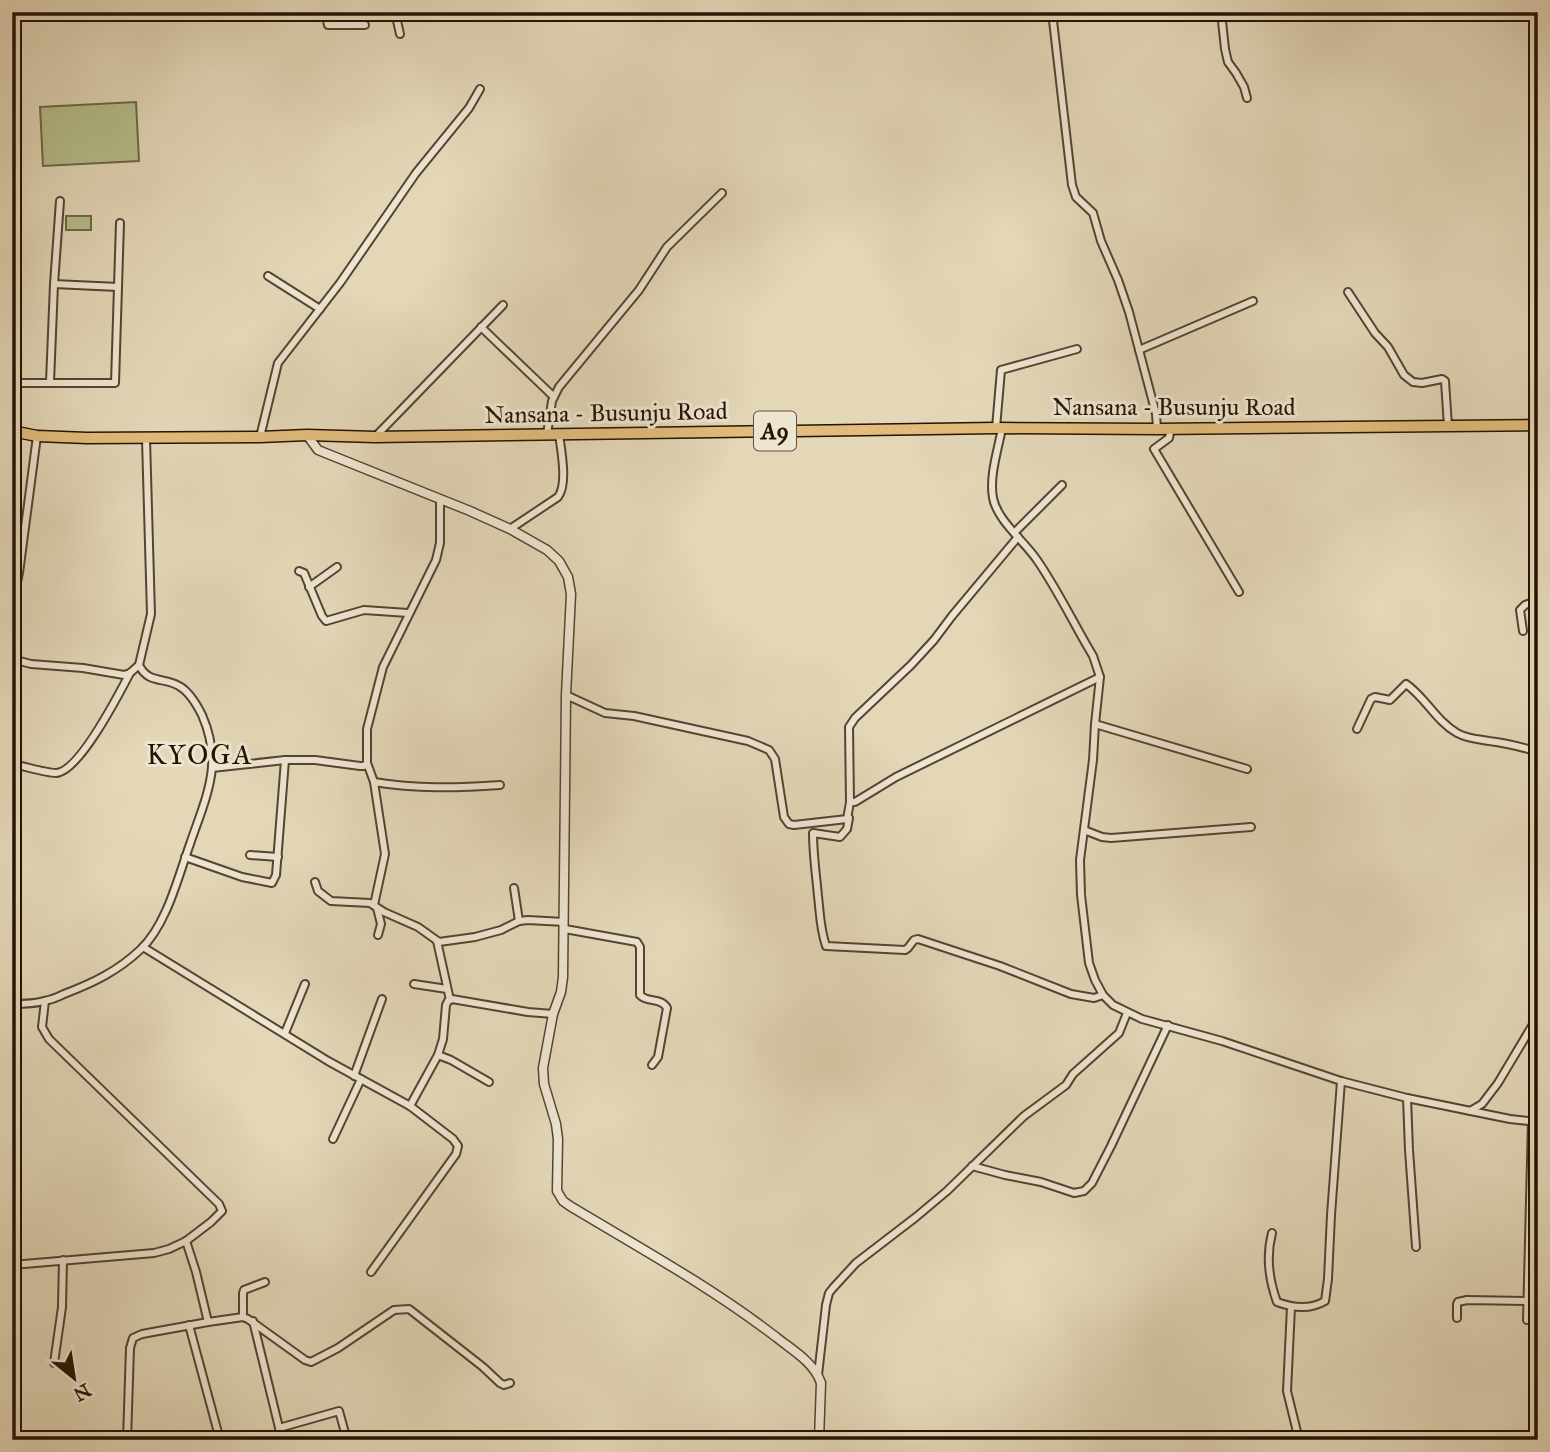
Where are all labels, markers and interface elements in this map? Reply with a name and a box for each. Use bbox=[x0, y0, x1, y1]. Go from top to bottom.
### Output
street label: Nansana - Busunju Road bbox=[1052, 392, 1296, 422]
street label: Nansana - Busunju Road bbox=[484, 396, 728, 430]
road number: A9 bbox=[754, 412, 796, 450]
district label: KYOGA bbox=[146, 737, 254, 772]
north arrow bbox=[38, 1344, 108, 1414]
text: N bbox=[70, 1378, 95, 1406]

